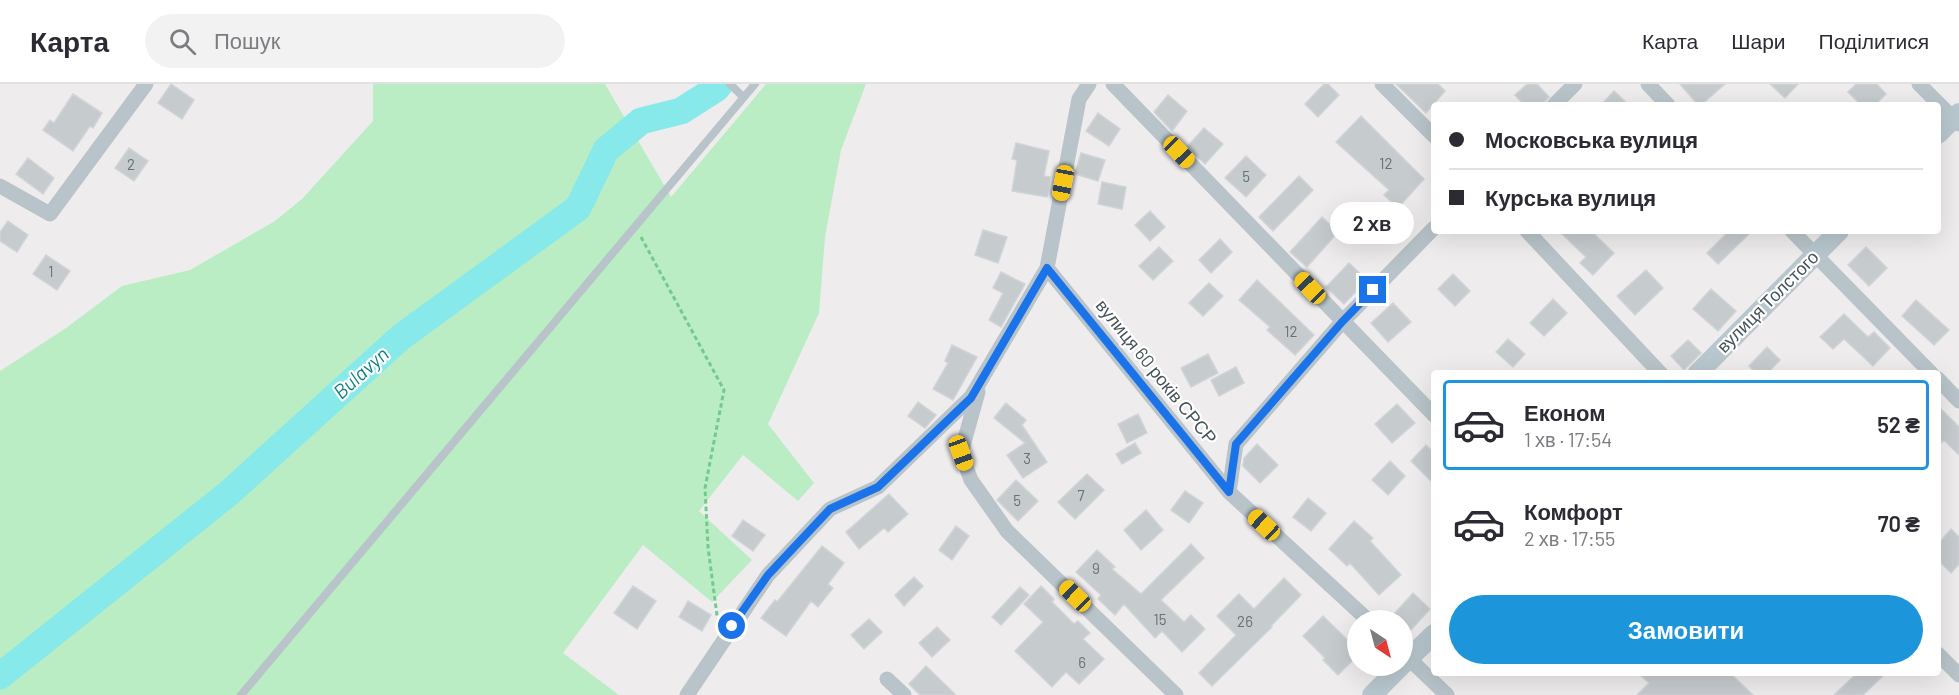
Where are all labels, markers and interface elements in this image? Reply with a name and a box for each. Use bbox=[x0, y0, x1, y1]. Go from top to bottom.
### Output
search box bbox=[145, 14, 565, 68]
text: Карта bbox=[30, 24, 109, 58]
icon: search bbox=[166, 25, 199, 58]
text: Пошук bbox=[214, 27, 280, 53]
text: Карта bbox=[1642, 28, 1698, 53]
text: Шари bbox=[1731, 28, 1786, 53]
text: Поділитися bbox=[1819, 28, 1929, 53]
text: Московська вулиця bbox=[1485, 126, 1698, 152]
car bbox=[1160, 133, 1198, 171]
house number: 12 bbox=[1379, 154, 1393, 172]
house number: 2 bbox=[127, 155, 135, 173]
car bbox=[1051, 164, 1075, 202]
house number: 5 bbox=[1242, 167, 1250, 185]
text: Курська вулиця bbox=[1485, 184, 1656, 210]
callout: 2 хв bbox=[1331, 203, 1415, 245]
text: 2 хв bbox=[1353, 211, 1391, 235]
street label: вулиця Толстого bbox=[1712, 246, 1823, 357]
house number: 1 bbox=[48, 262, 54, 280]
car bbox=[1291, 269, 1329, 307]
route end bbox=[1359, 276, 1386, 303]
street label: вулиця 60 років СРСР bbox=[1092, 295, 1222, 448]
house number: 12 bbox=[1284, 322, 1298, 340]
water label: Bulavyn bbox=[328, 341, 393, 403]
icon: car bbox=[1452, 398, 1506, 452]
text: Економ bbox=[1524, 399, 1606, 425]
text: 52 ₴ bbox=[1877, 411, 1920, 437]
text: 1 хв · 17:54 bbox=[1524, 427, 1612, 451]
car bbox=[946, 433, 976, 473]
house number: 3 bbox=[1023, 449, 1031, 467]
house number: 7 bbox=[1077, 486, 1085, 504]
house number: 5 bbox=[1013, 491, 1021, 509]
icon: car bbox=[1452, 497, 1506, 551]
text: Комфорт bbox=[1524, 498, 1623, 524]
car bbox=[1245, 506, 1283, 544]
text: 70 ₴ bbox=[1878, 510, 1920, 536]
text: 2 хв · 17:55 bbox=[1524, 526, 1615, 550]
house number: 9 bbox=[1092, 559, 1100, 577]
car bbox=[1056, 577, 1094, 615]
button: Замовити bbox=[1449, 595, 1923, 664]
house number: 15 bbox=[1154, 610, 1166, 628]
north arrow bbox=[1347, 610, 1413, 676]
map controls bbox=[1347, 610, 1413, 676]
route start bbox=[718, 612, 745, 639]
house number: 26 bbox=[1237, 612, 1253, 630]
house number: 6 bbox=[1078, 653, 1086, 671]

